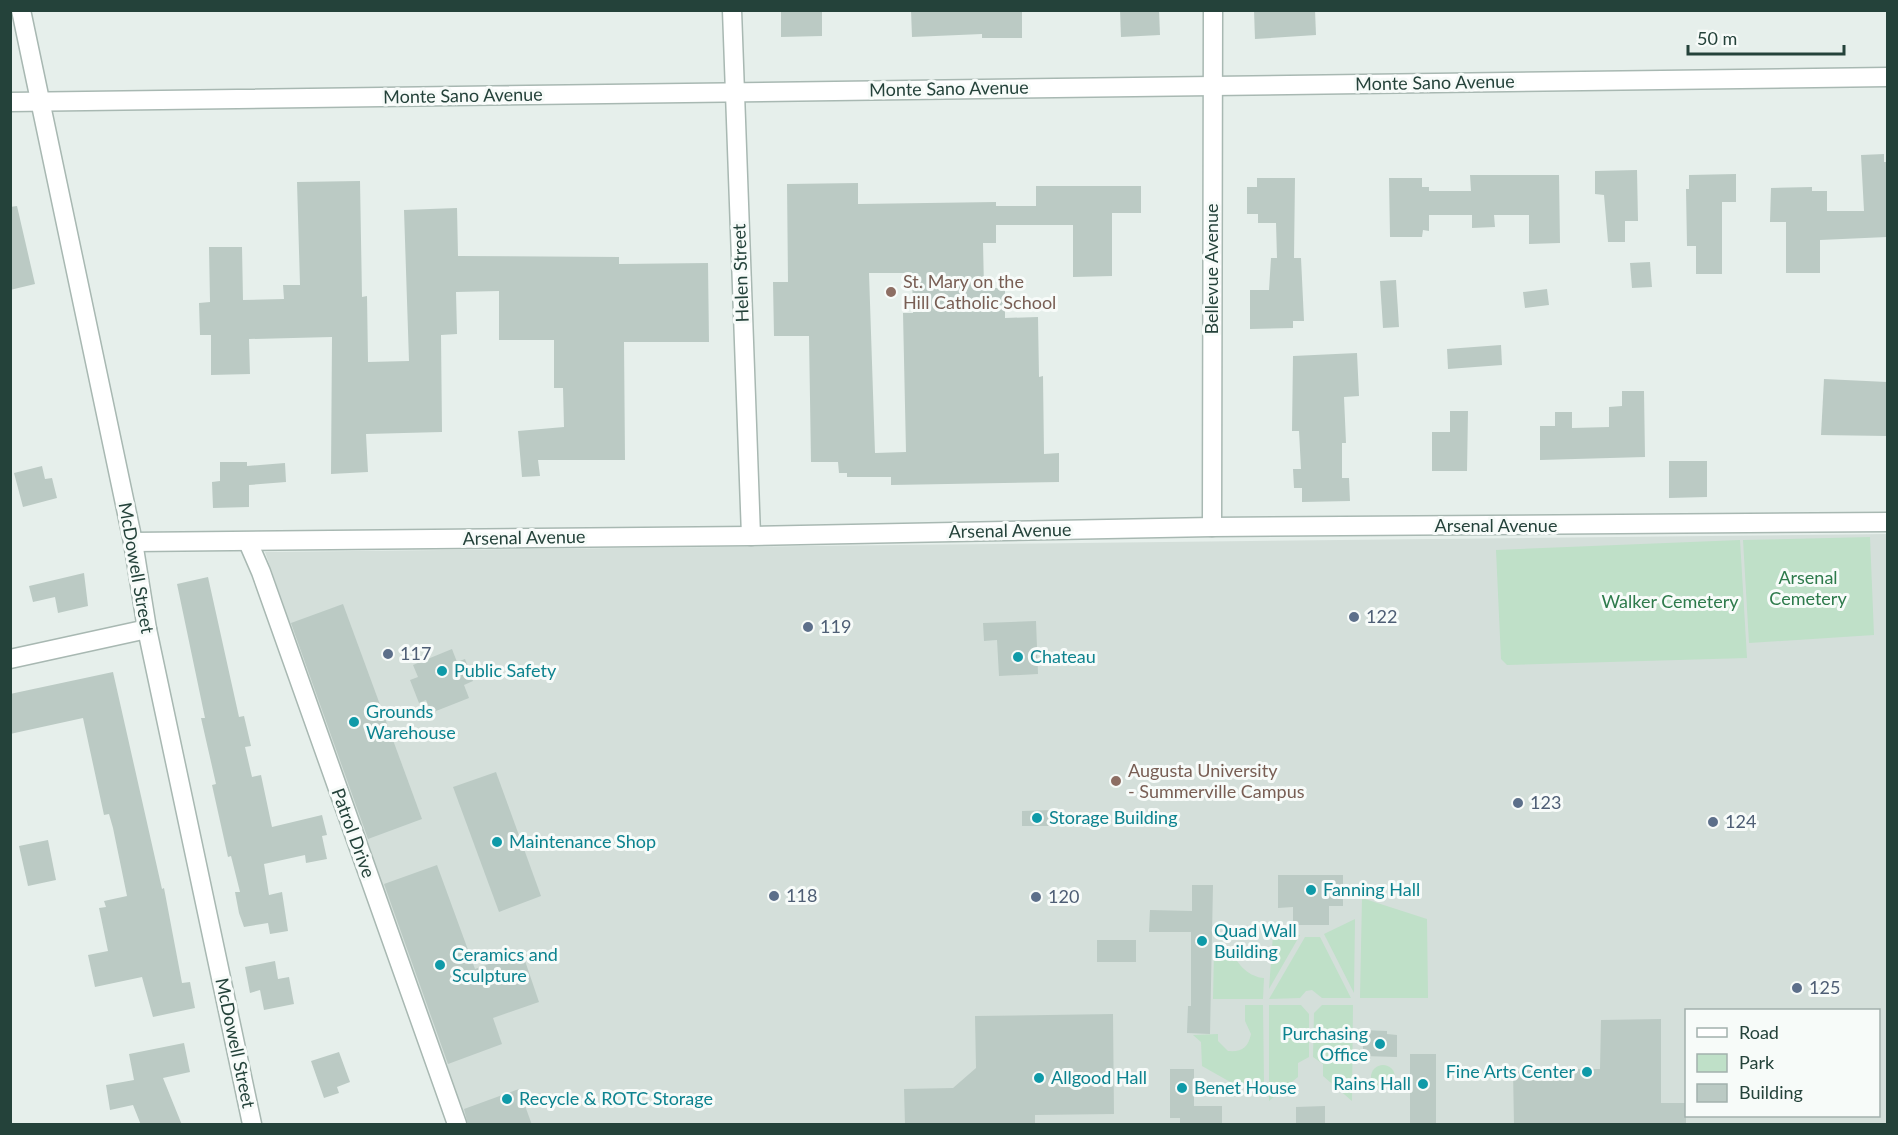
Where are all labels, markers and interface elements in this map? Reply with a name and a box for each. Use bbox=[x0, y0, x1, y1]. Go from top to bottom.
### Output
scale bar bbox=[1688, 18, 1844, 56]
text: 50 m bbox=[1697, 27, 1737, 49]
street label: Monte Sano Avenue bbox=[1355, 70, 1515, 94]
street label: Monte Sano Avenue bbox=[869, 76, 1029, 100]
street label: Monte Sano Avenue bbox=[383, 83, 543, 107]
street label: Bellevue Avenue bbox=[1200, 203, 1222, 335]
street label: Helen Street bbox=[727, 223, 753, 323]
place label: St. Mary on the Hill Catholic School bbox=[903, 270, 1056, 313]
marker: St. Mary on the Hill Catholic School bbox=[884, 285, 898, 299]
street label: McDowell Street bbox=[115, 501, 159, 636]
street label: Arsenal Avenue bbox=[1435, 514, 1557, 536]
street label: Arsenal Avenue bbox=[948, 518, 1072, 542]
street label: Arsenal Avenue bbox=[462, 525, 586, 549]
park label: Arsenal Cemetery bbox=[1769, 566, 1847, 609]
park label: Walker Cemetery bbox=[1601, 590, 1739, 612]
place label: 122 bbox=[1366, 605, 1397, 627]
marker: 122 bbox=[1347, 610, 1361, 624]
place label: 119 bbox=[820, 615, 851, 637]
marker: 119 bbox=[801, 620, 815, 634]
place label: 117 bbox=[400, 642, 431, 664]
place label: Chateau bbox=[1030, 645, 1096, 667]
marker: 117 bbox=[381, 647, 395, 661]
marker: Chateau bbox=[1011, 650, 1025, 664]
place label: Public Safety bbox=[454, 659, 557, 681]
marker: Public Safety bbox=[435, 664, 449, 678]
place label: Grounds Warehouse bbox=[366, 700, 456, 743]
marker: Grounds Warehouse bbox=[347, 715, 361, 729]
place label: Augusta University - Summerville Campus bbox=[1128, 759, 1305, 802]
marker: Augusta University - Summerville Campus bbox=[1109, 774, 1123, 788]
street label: Patrol Drive bbox=[328, 785, 380, 881]
place label: 123 bbox=[1530, 791, 1561, 813]
marker: 123 bbox=[1511, 796, 1525, 810]
place label: Storage Building bbox=[1049, 806, 1178, 828]
place label: 124 bbox=[1725, 810, 1756, 832]
marker: Storage Building bbox=[1030, 811, 1044, 825]
marker: 124 bbox=[1706, 815, 1720, 829]
place label: Maintenance Shop bbox=[509, 830, 656, 852]
marker: Maintenance Shop bbox=[490, 835, 504, 849]
place label: Fanning Hall bbox=[1323, 878, 1420, 900]
marker: Fanning Hall bbox=[1304, 883, 1318, 897]
place label: 118 bbox=[786, 884, 817, 906]
place label: 120 bbox=[1048, 885, 1079, 907]
marker: 118 bbox=[767, 889, 781, 903]
marker: 120 bbox=[1029, 890, 1043, 904]
place label: Quad Wall Building bbox=[1214, 919, 1297, 962]
marker: Quad Wall Building bbox=[1195, 934, 1209, 948]
place label: Ceramics and Sculpture bbox=[452, 943, 558, 986]
marker: Ceramics and Sculpture bbox=[433, 958, 447, 972]
street label: McDowell Street bbox=[211, 976, 261, 1110]
place label: 125 bbox=[1809, 976, 1840, 998]
marker: 125 bbox=[1790, 981, 1804, 995]
legend bbox=[1685, 1009, 1880, 1117]
text: Road bbox=[1739, 1021, 1779, 1043]
place label: Purchasing Office bbox=[1282, 1022, 1368, 1065]
marker: Purchasing Office bbox=[1373, 1037, 1387, 1051]
text: Park bbox=[1739, 1051, 1775, 1073]
place label: Fine Arts Center bbox=[1446, 1060, 1575, 1082]
marker: Fine Arts Center bbox=[1580, 1065, 1594, 1079]
place label: Allgood Hall bbox=[1051, 1066, 1147, 1088]
marker: Allgood Hall bbox=[1032, 1071, 1046, 1085]
place label: Rains Hall bbox=[1333, 1072, 1411, 1094]
place label: Benet House bbox=[1194, 1076, 1297, 1098]
marker: Rains Hall bbox=[1416, 1077, 1430, 1091]
marker: Benet House bbox=[1175, 1081, 1189, 1095]
text: Building bbox=[1739, 1081, 1803, 1103]
place label: Recycle & ROTC Storage bbox=[519, 1087, 713, 1109]
marker: Recycle & ROTC Storage bbox=[500, 1092, 514, 1106]

